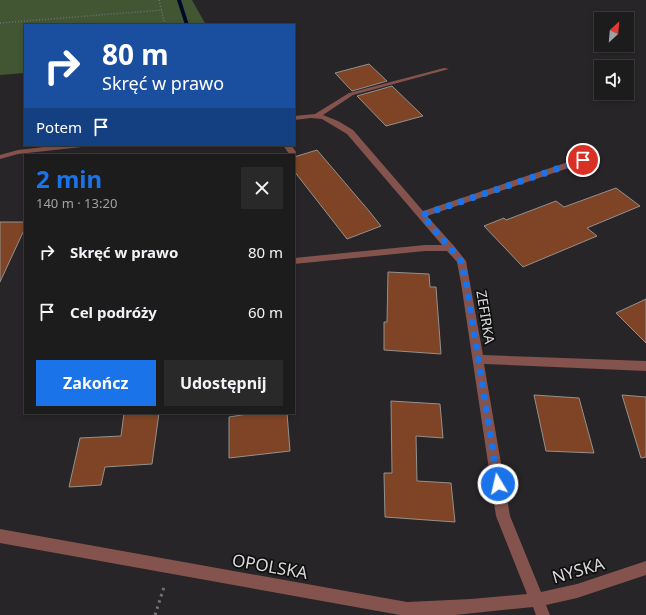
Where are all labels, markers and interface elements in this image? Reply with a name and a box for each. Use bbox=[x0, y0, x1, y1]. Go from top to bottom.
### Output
north arrow bbox=[594, 12, 634, 52]
map controls bbox=[594, 12, 634, 100]
text: 80 m bbox=[102, 35, 169, 73]
icon: right bbox=[36, 40, 88, 92]
button: sound bbox=[594, 60, 634, 100]
text: Skręć w prawo bbox=[102, 71, 224, 95]
icon: arrive bbox=[90, 116, 112, 138]
text: Potem bbox=[36, 117, 82, 137]
pin bbox=[566, 143, 600, 177]
icon: arrive bbox=[572, 149, 594, 171]
text: 2 min bbox=[36, 162, 102, 195]
button: close bbox=[241, 167, 283, 209]
text: 140 m · 13:20 bbox=[36, 194, 117, 212]
icon: right bbox=[36, 241, 58, 263]
text: Skręć w prawo bbox=[70, 242, 178, 262]
text: 80 m bbox=[248, 242, 283, 262]
street label: ZEFIRKA bbox=[472, 289, 500, 345]
icon: arrive bbox=[36, 301, 58, 323]
text: Cel podróży bbox=[70, 302, 157, 322]
text: 60 m bbox=[248, 302, 283, 322]
button: Zakończ bbox=[36, 360, 156, 406]
button: Udostępnij bbox=[164, 360, 283, 406]
position arrow bbox=[477, 463, 519, 505]
street label: OPOLSKA bbox=[230, 548, 310, 584]
street label: NYSKA bbox=[549, 552, 607, 588]

